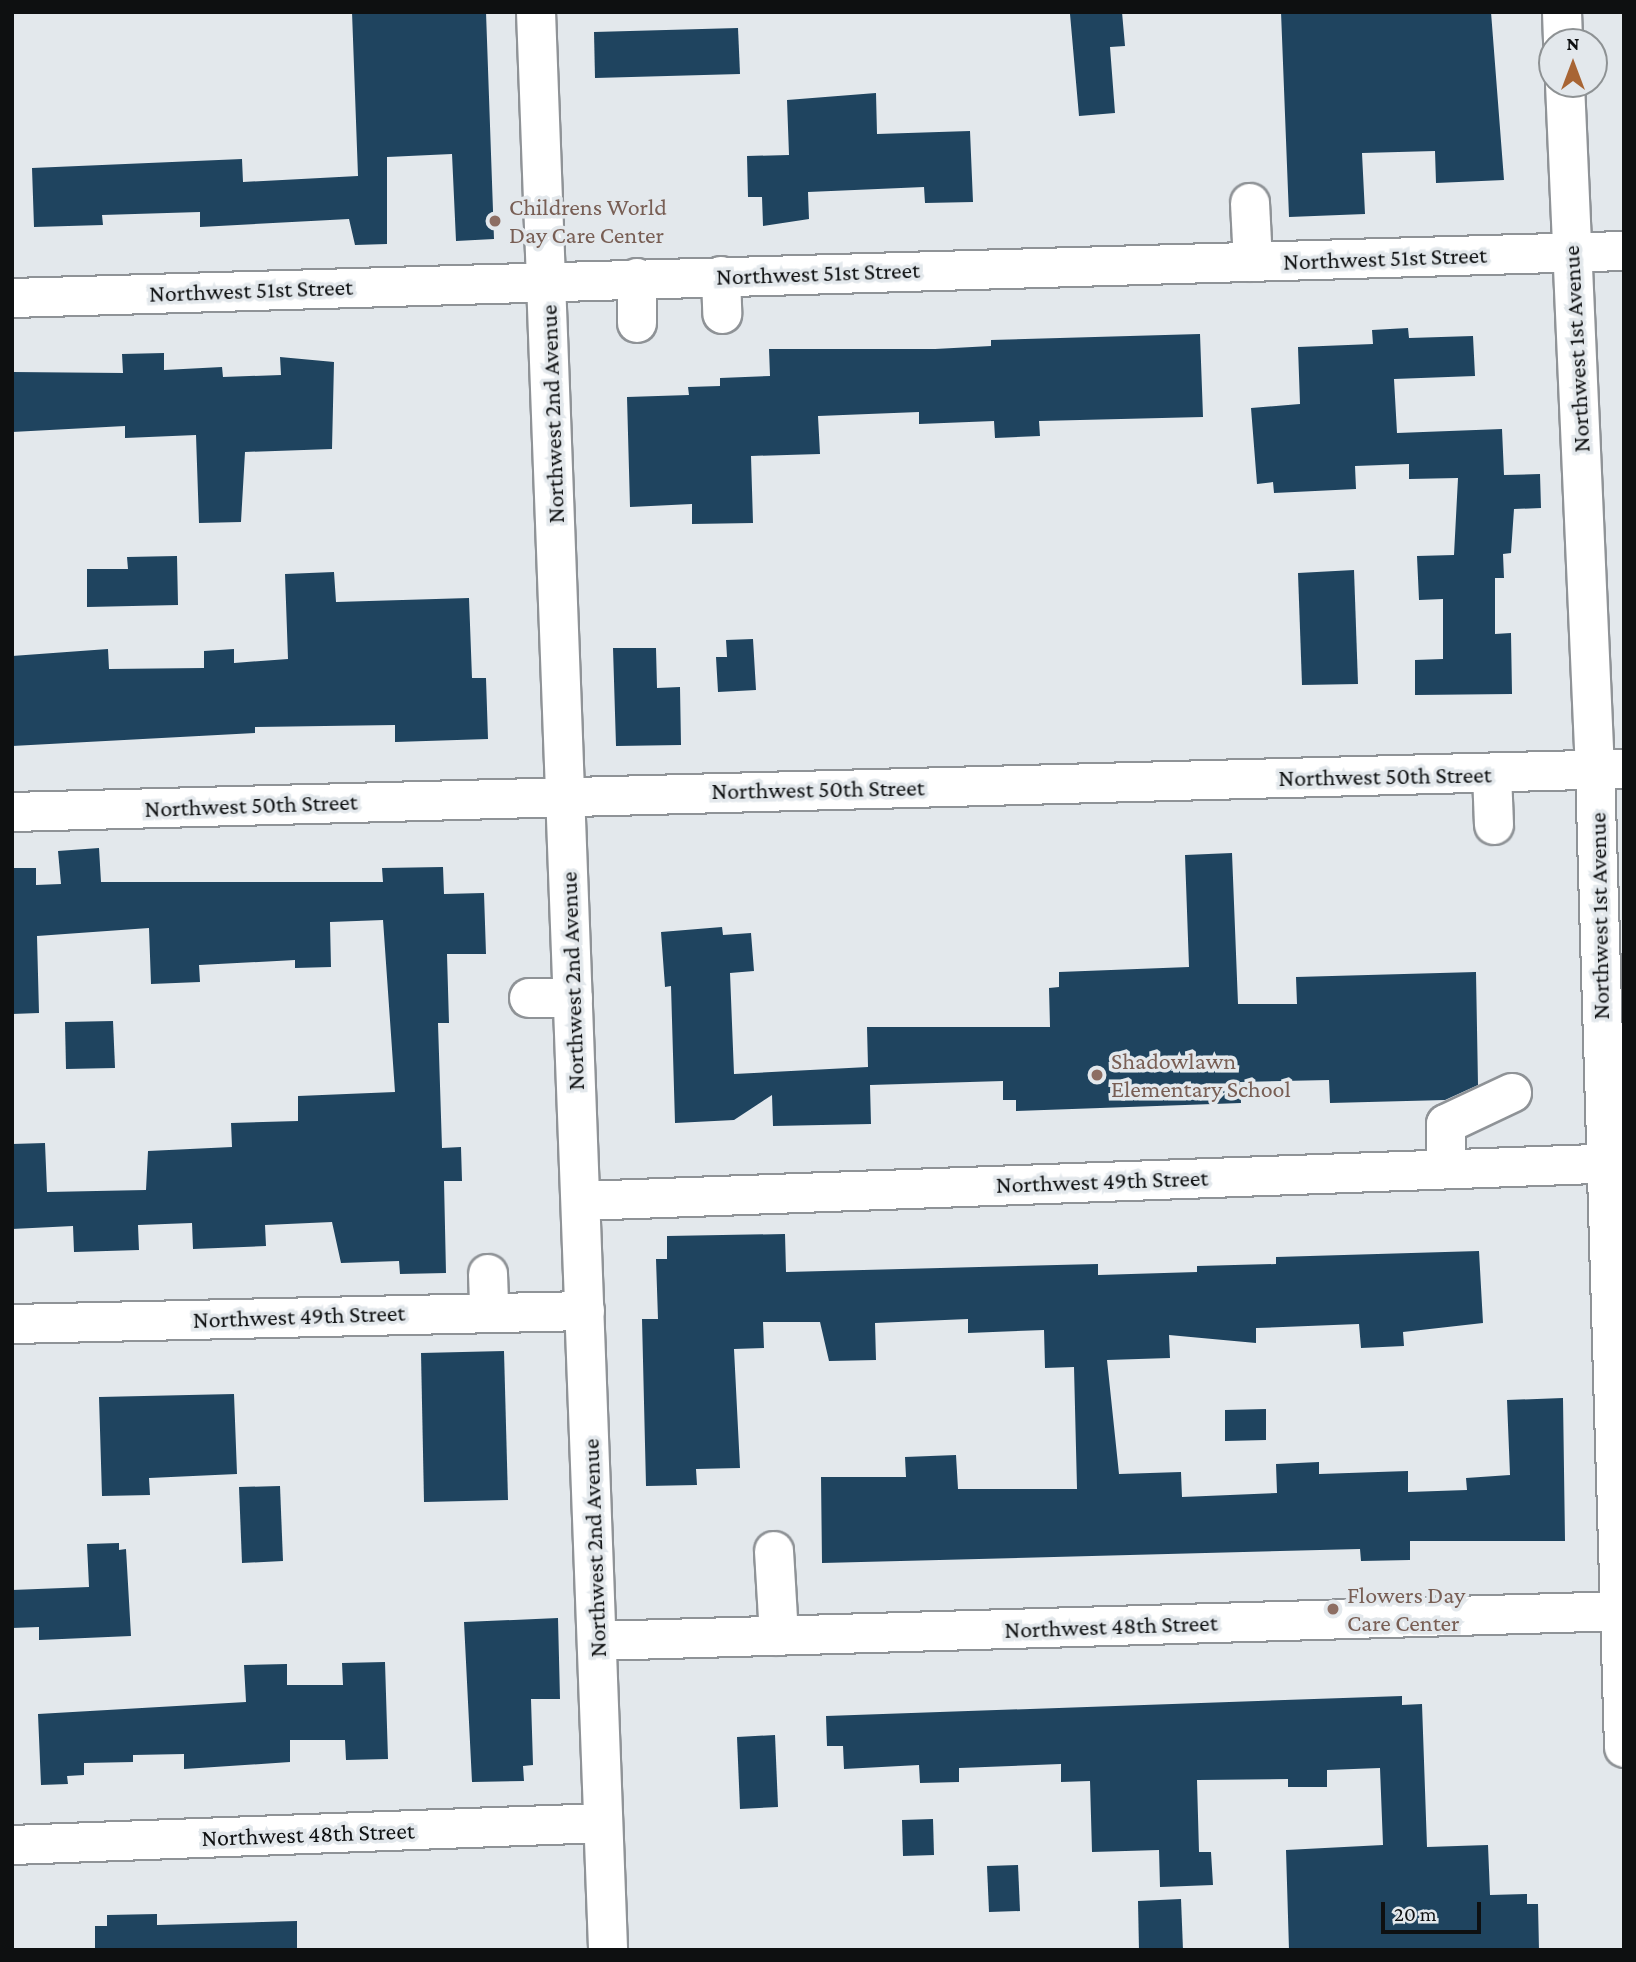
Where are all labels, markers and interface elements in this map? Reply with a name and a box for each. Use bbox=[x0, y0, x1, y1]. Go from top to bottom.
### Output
north arrow bbox=[1538, 28, 1608, 98]
text: N bbox=[1567, 33, 1579, 54]
place label: Childrens World Day Care Center bbox=[509, 193, 667, 249]
marker: Childrens World Day Care Center bbox=[487, 213, 503, 229]
street label: Northwest 51st Street bbox=[1283, 240, 1487, 276]
street label: Northwest 1st Avenue bbox=[1556, 245, 1596, 453]
street label: Northwest 51st Street bbox=[716, 255, 920, 291]
street label: Northwest 51st Street bbox=[149, 272, 353, 308]
street label: Northwest 2nd Avenue bbox=[534, 304, 570, 524]
street label: Northwest 50th Street bbox=[1278, 760, 1492, 792]
street label: Northwest 50th Street bbox=[711, 773, 925, 805]
street label: Northwest 50th Street bbox=[144, 787, 358, 823]
street label: Northwest 1st Avenue bbox=[1583, 812, 1615, 1020]
street label: Northwest 2nd Avenue bbox=[554, 871, 590, 1091]
place label: Shadowlawn Elementary School bbox=[1111, 1047, 1291, 1103]
marker: Shadowlawn Elementary School bbox=[1089, 1067, 1105, 1083]
street label: Northwest 49th Street bbox=[995, 1163, 1209, 1199]
street label: Northwest 49th Street bbox=[192, 1298, 406, 1334]
street label: Northwest 2nd Avenue bbox=[576, 1438, 612, 1658]
place label: Flowers Day Care Center bbox=[1347, 1581, 1465, 1637]
marker: Flowers Day Care Center bbox=[1325, 1601, 1341, 1617]
street label: Northwest 48th Street bbox=[1004, 1608, 1218, 1644]
street label: Northwest 48th Street bbox=[201, 1816, 415, 1852]
scale bar bbox=[1384, 1888, 1484, 1932]
text: 20 m bbox=[1394, 1902, 1437, 1926]

